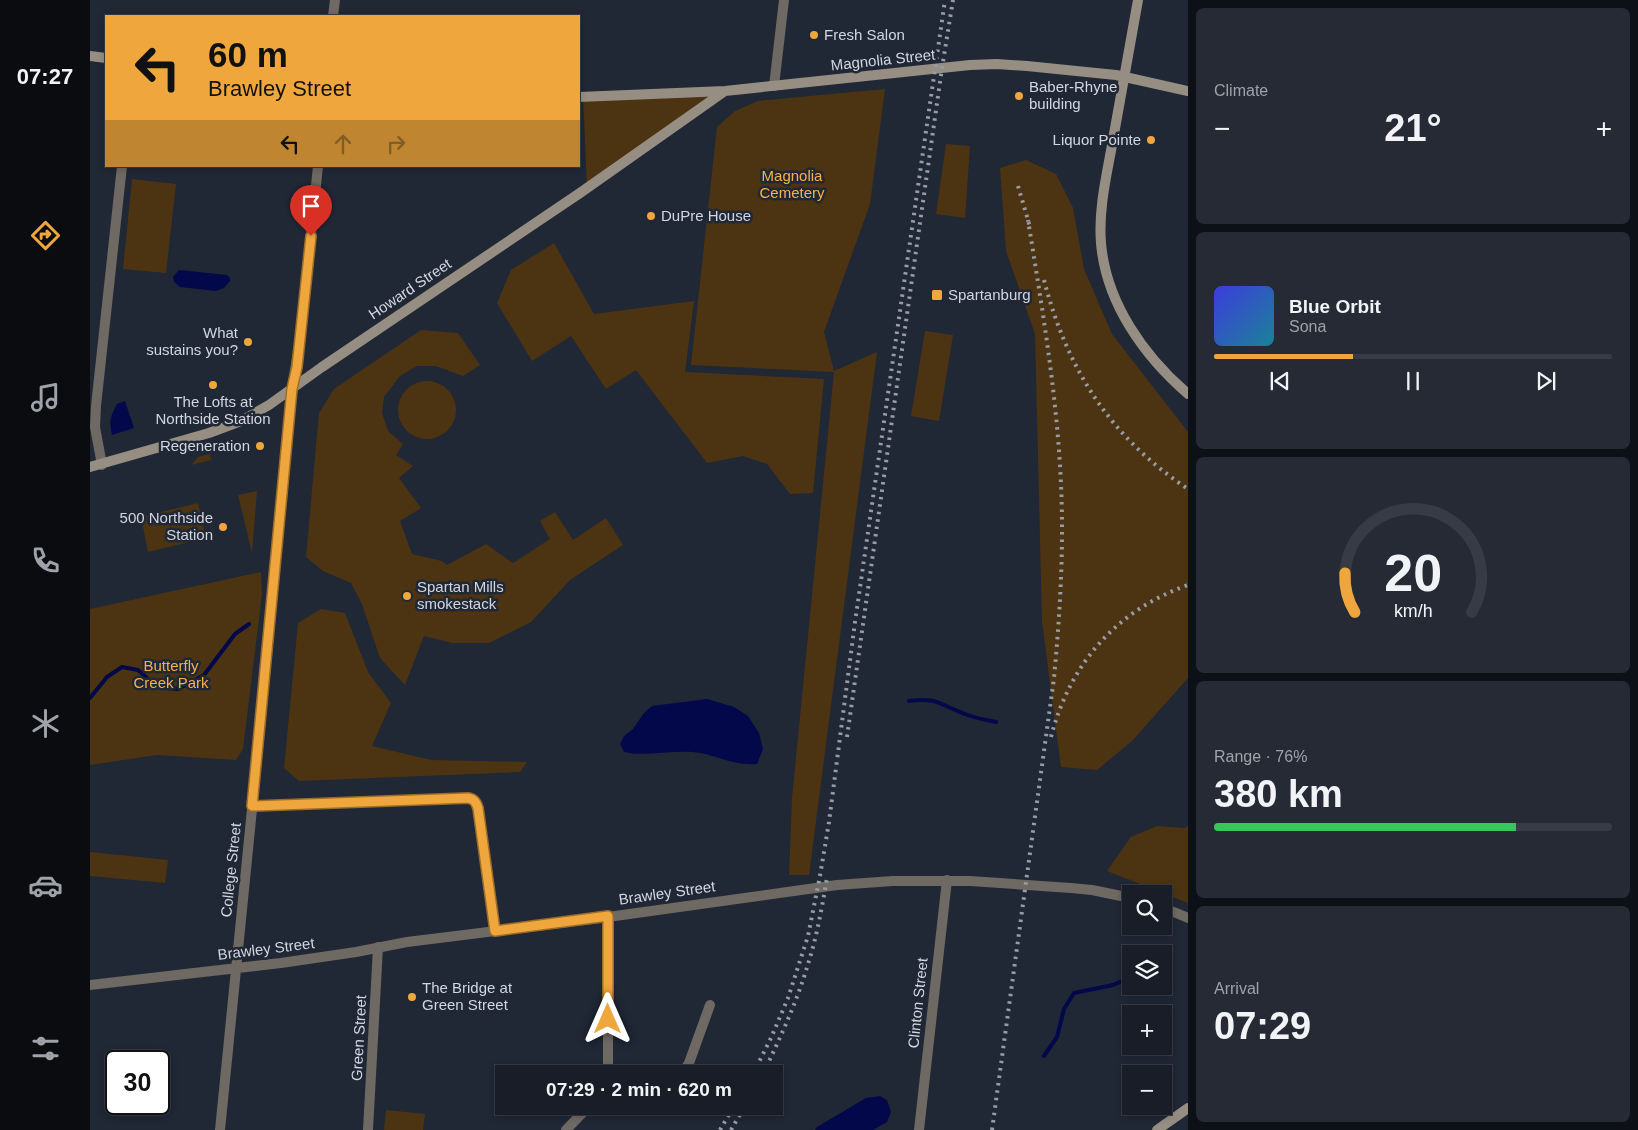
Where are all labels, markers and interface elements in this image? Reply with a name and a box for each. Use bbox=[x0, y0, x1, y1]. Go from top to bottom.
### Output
place label: Fresh Salon bbox=[824, 26, 905, 43]
marker: Fresh Salon bbox=[808, 29, 820, 41]
icon: left bbox=[125, 35, 190, 100]
text: 60 m bbox=[208, 35, 288, 74]
street label: Magnolia Street bbox=[830, 45, 937, 73]
text: 07:27 bbox=[17, 64, 73, 89]
text: Brawley Street bbox=[208, 76, 351, 101]
place label: Baber-Rhyne building bbox=[1029, 78, 1117, 112]
text: Climate bbox=[1214, 82, 1268, 99]
marker: Baber-Rhyne building bbox=[1013, 90, 1025, 102]
text: 21° bbox=[1384, 107, 1442, 149]
text: − bbox=[1214, 113, 1230, 144]
text: + bbox=[1596, 113, 1612, 144]
icon: left bbox=[276, 130, 304, 158]
icon: ahead bbox=[329, 130, 357, 158]
icon: right bbox=[382, 130, 410, 158]
place label: Liquor Pointe bbox=[1053, 131, 1141, 148]
marker: Liquor Pointe bbox=[1145, 134, 1157, 146]
park label: Magnolia Cemetery bbox=[759, 167, 825, 201]
pin bbox=[290, 185, 332, 236]
icon: arrive bbox=[297, 192, 325, 220]
place label: DuPre House bbox=[661, 207, 751, 224]
marker: DuPre House bbox=[645, 210, 657, 222]
icon: directions bbox=[28, 218, 63, 253]
street label: Howard Street bbox=[365, 254, 455, 322]
place label: Spartanburg bbox=[948, 286, 1031, 303]
marker: Spartanburg bbox=[930, 288, 944, 302]
text: Blue Orbit bbox=[1289, 296, 1381, 317]
text: Sona bbox=[1289, 318, 1326, 335]
place label: What sustains you? bbox=[146, 324, 239, 358]
marker: What sustains you? bbox=[242, 336, 254, 348]
icon: previous bbox=[1266, 367, 1294, 395]
icon: pause bbox=[1399, 367, 1427, 395]
icon: next bbox=[1532, 367, 1560, 395]
marker: The Lofts at Northside Station bbox=[207, 379, 219, 391]
icon: music bbox=[28, 380, 63, 415]
place label: The Lofts at Northside Station bbox=[155, 393, 271, 427]
place label: Regeneration bbox=[160, 437, 250, 454]
marker: Regeneration bbox=[254, 440, 266, 452]
place label: 500 Northside Station bbox=[120, 509, 213, 543]
marker: 500 Northside Station bbox=[217, 521, 229, 533]
icon: phone bbox=[28, 543, 63, 578]
text: 20 bbox=[1384, 544, 1442, 602]
place label: Spartan Mills smokestack bbox=[417, 578, 504, 612]
marker: Spartan Mills smokestack bbox=[401, 590, 413, 602]
text: km/h bbox=[1394, 601, 1432, 621]
park label: Butterfly Creek Park bbox=[133, 657, 209, 691]
icon: climate bbox=[28, 706, 63, 741]
text: Range · 76% bbox=[1214, 748, 1307, 765]
text: 380 km bbox=[1214, 773, 1343, 815]
street label: College Street bbox=[217, 821, 244, 918]
icon: car bbox=[28, 868, 63, 903]
street label: Brawley Street bbox=[617, 877, 717, 908]
map controls bbox=[1122, 885, 1172, 1115]
button: search bbox=[1122, 885, 1172, 935]
street label: Brawley Street bbox=[216, 934, 316, 963]
button: layers bbox=[1122, 945, 1172, 995]
street label: Clinton Street bbox=[904, 956, 931, 1049]
place label: The Bridge at Green Street bbox=[422, 979, 513, 1013]
text: Arrival bbox=[1214, 980, 1259, 997]
marker: The Bridge at Green Street bbox=[406, 991, 418, 1003]
position arrow bbox=[581, 992, 633, 1044]
street label: Green Street bbox=[348, 994, 369, 1081]
button: + bbox=[1122, 1005, 1172, 1055]
text: 07:29 bbox=[1214, 1005, 1311, 1047]
icon: filters bbox=[28, 1031, 63, 1066]
speed limit sign: 30 bbox=[105, 1050, 170, 1115]
button: − bbox=[1122, 1065, 1172, 1115]
text: 07:29 · 2 min · 620 m bbox=[546, 1079, 732, 1100]

